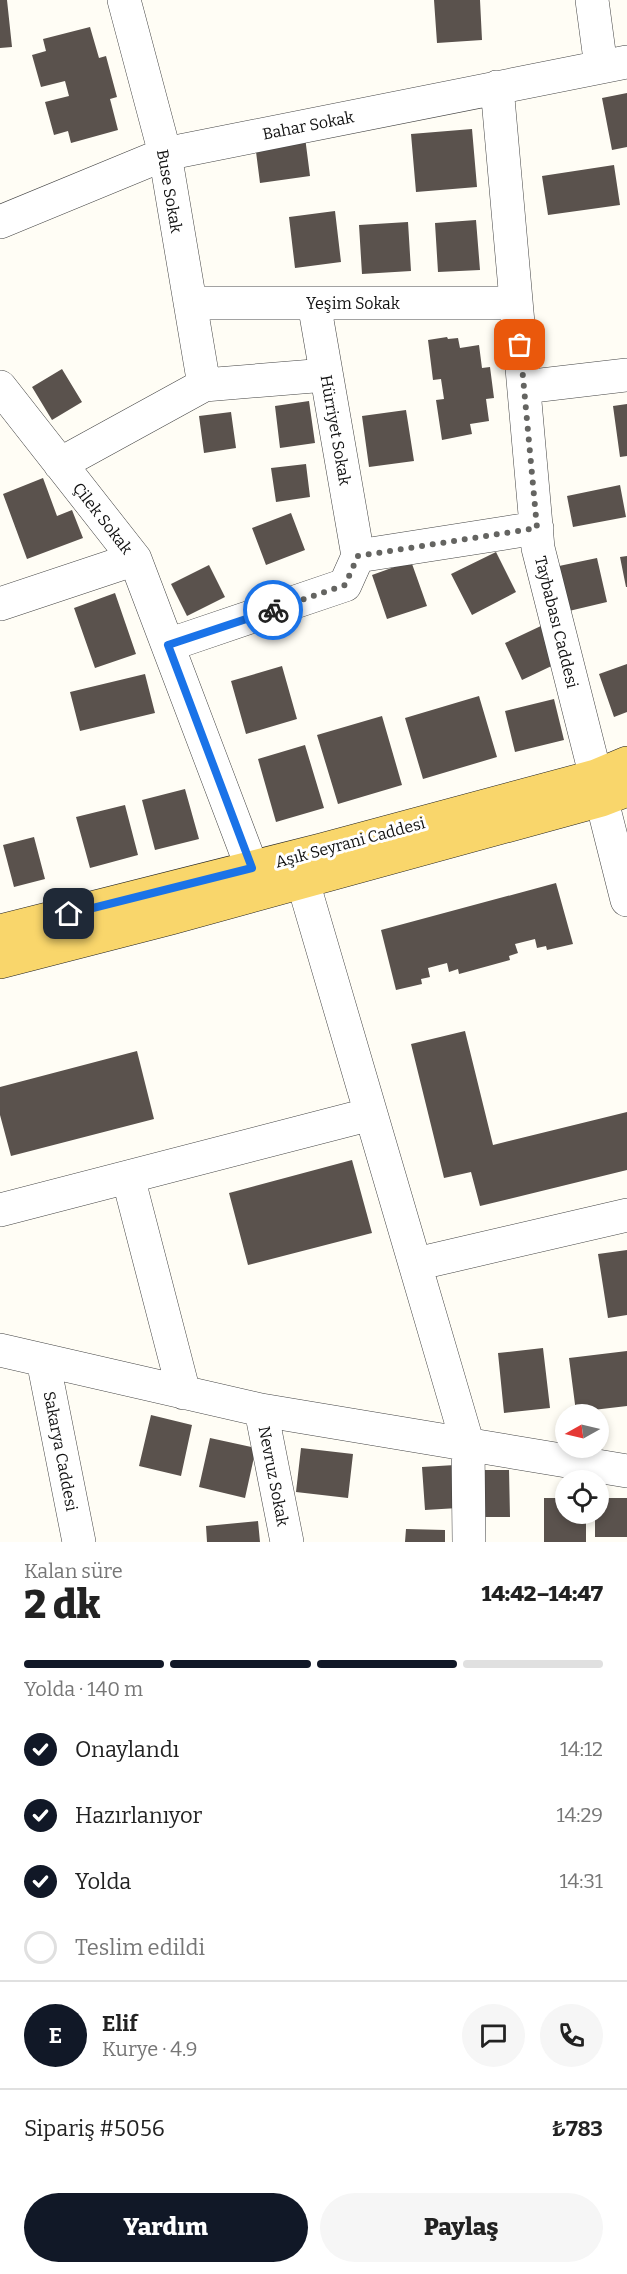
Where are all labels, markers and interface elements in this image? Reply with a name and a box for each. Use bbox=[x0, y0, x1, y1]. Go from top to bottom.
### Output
street label: Bahar Sokak bbox=[261, 107, 355, 144]
street label: Buse Sokak bbox=[153, 148, 186, 234]
street label: Yeşim Sokak bbox=[306, 294, 400, 313]
pin bbox=[494, 319, 545, 370]
icon: bag bbox=[503, 328, 536, 361]
street label: Hürriyet Sokak bbox=[316, 373, 355, 487]
street label: Çilek Sokak bbox=[69, 479, 136, 558]
street label: Taybabası Caddesi bbox=[531, 554, 582, 690]
courier bbox=[243, 580, 303, 640]
icon: bike bbox=[257, 594, 290, 627]
street label: Aşık Seyrani Caddesi bbox=[273, 813, 427, 872]
pin bbox=[43, 888, 94, 939]
icon: home bbox=[52, 897, 85, 930]
street label: Sakarya Caddesi bbox=[40, 1390, 81, 1513]
north arrow bbox=[555, 1404, 609, 1458]
map controls bbox=[555, 1404, 609, 1524]
street label: Nevruz Sokak bbox=[254, 1424, 293, 1528]
button: locate bbox=[555, 1470, 609, 1524]
text: Kalan süre bbox=[24, 1559, 123, 1583]
text: 14:42–14:47 bbox=[481, 1580, 603, 1607]
text: 2 dk bbox=[24, 1582, 100, 1628]
text: Yolda · 140 m bbox=[24, 1677, 143, 1701]
icon: check bbox=[24, 1733, 57, 1766]
text: Onaylandı bbox=[75, 1736, 179, 1763]
text: 14:12 bbox=[560, 1737, 603, 1761]
icon: check bbox=[24, 1799, 57, 1832]
text: Hazırlanıyor bbox=[75, 1802, 202, 1829]
text: 14:29 bbox=[556, 1803, 603, 1827]
icon: check bbox=[24, 1865, 57, 1898]
text: Yolda bbox=[75, 1868, 131, 1895]
text: 14:31 bbox=[559, 1869, 603, 1893]
text: Teslim edildi bbox=[75, 1934, 205, 1961]
button: chat bbox=[462, 2004, 525, 2067]
button: phone bbox=[540, 2004, 603, 2067]
text: Elif bbox=[102, 2010, 137, 2037]
text: E bbox=[49, 2022, 62, 2049]
text: Kurye · 4.9 bbox=[102, 2037, 198, 2061]
text: Sipariş #5056 bbox=[24, 2115, 165, 2142]
text: ₺783 bbox=[551, 2115, 603, 2142]
button: Yardım bbox=[24, 2193, 308, 2262]
button: Paylaş bbox=[320, 2193, 603, 2262]

